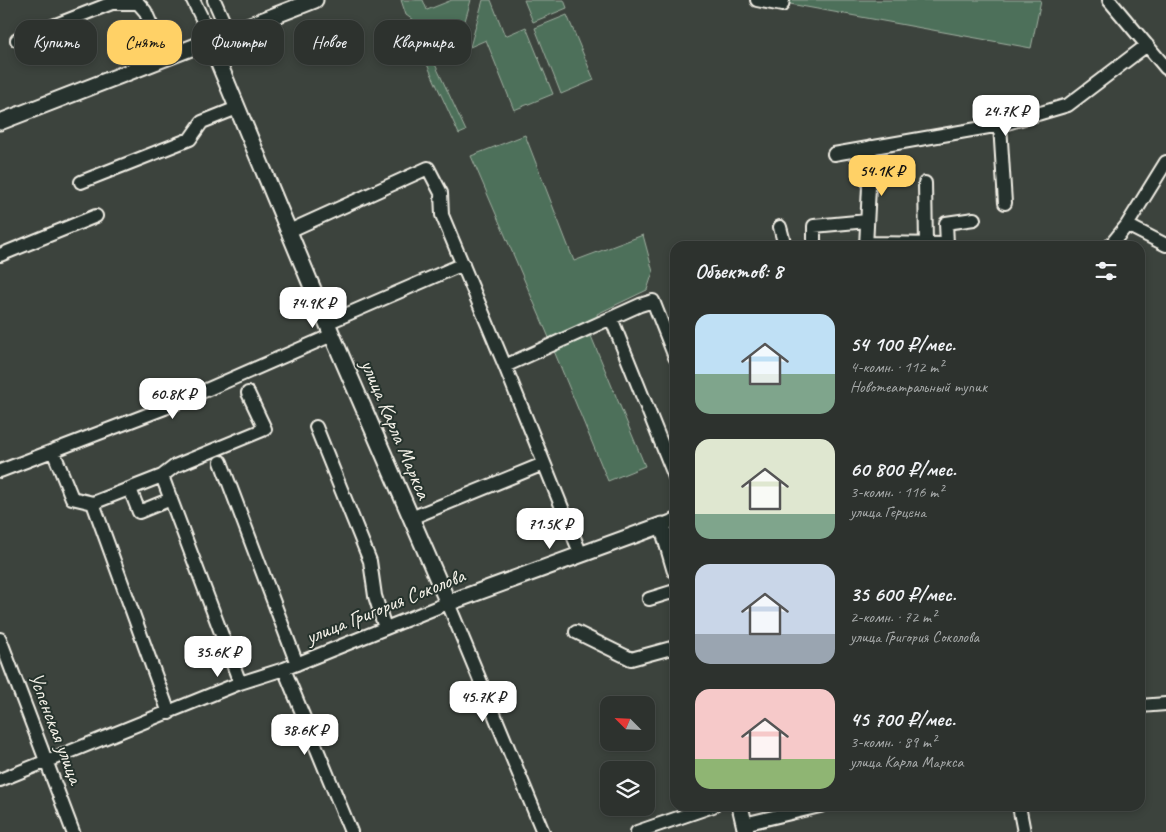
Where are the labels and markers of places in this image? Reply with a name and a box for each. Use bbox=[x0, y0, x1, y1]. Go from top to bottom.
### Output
pin: 24.7K ₽ bbox=[960, 94, 1052, 137]
pin: 54.1K ₽ bbox=[836, 154, 928, 197]
pin: 74.9K ₽ bbox=[267, 286, 359, 329]
pin: 60.8K ₽ bbox=[127, 378, 219, 420]
pin: 71.5K ₽ bbox=[504, 508, 596, 550]
pin: 35.6K ₽ bbox=[172, 636, 264, 678]
pin: 45.7K ₽ bbox=[437, 680, 529, 723]
pin: 38.6K ₽ bbox=[259, 714, 351, 756]

